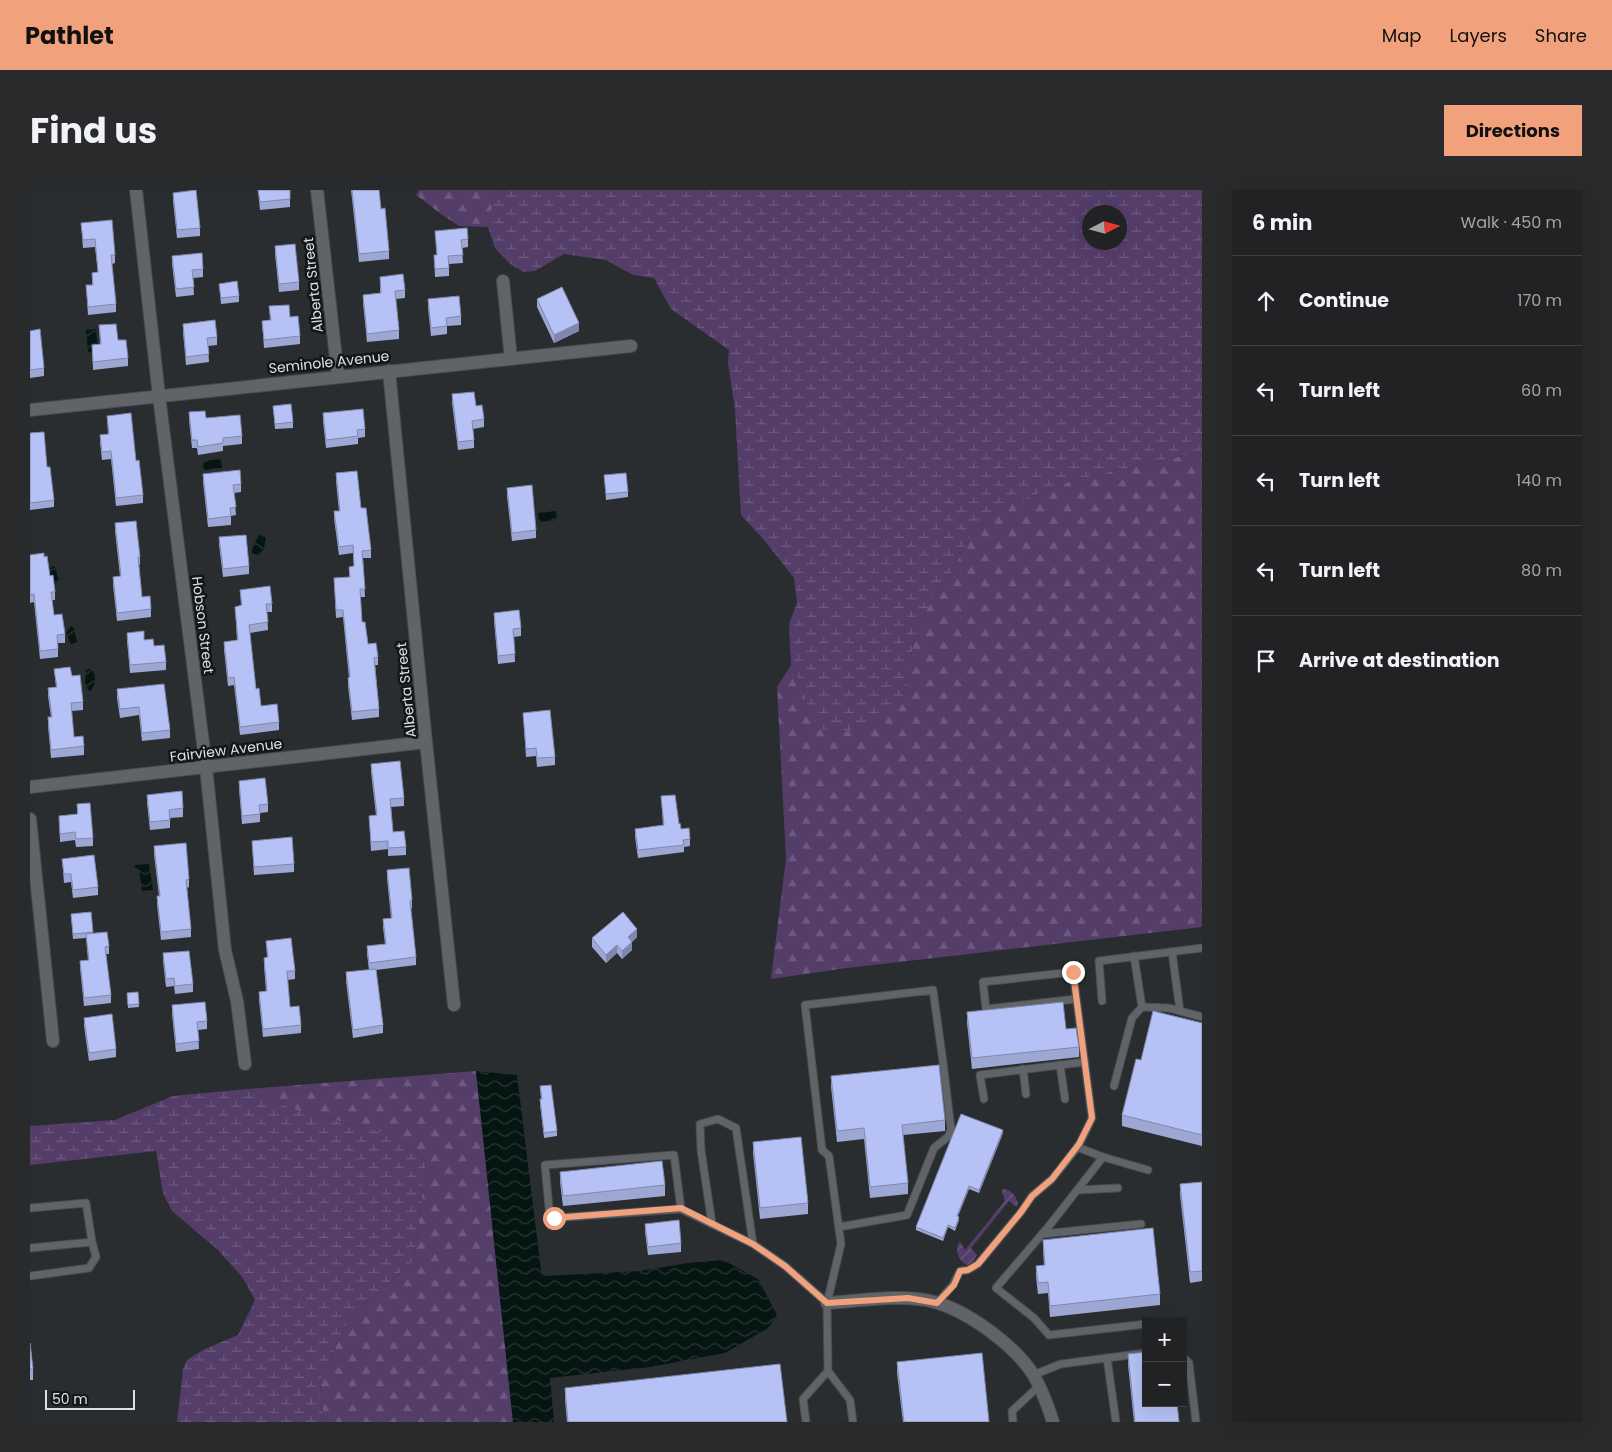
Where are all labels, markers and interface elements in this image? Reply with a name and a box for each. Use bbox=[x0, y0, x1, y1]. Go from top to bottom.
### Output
text: Pathlet bbox=[25, 19, 114, 52]
text: Map bbox=[1382, 23, 1422, 48]
text: Layers bbox=[1450, 23, 1507, 48]
text: Share bbox=[1535, 23, 1587, 48]
button: Directions bbox=[1444, 105, 1582, 156]
text: Find us bbox=[30, 106, 157, 155]
north arrow bbox=[1082, 205, 1127, 250]
text: 6 min bbox=[1252, 208, 1312, 237]
text: Walk · 450 m bbox=[1461, 211, 1562, 234]
street label: Alberta Street bbox=[298, 236, 328, 334]
icon: ahead bbox=[1252, 287, 1280, 315]
text: Continue bbox=[1299, 287, 1389, 314]
text: 170 m bbox=[1517, 289, 1562, 312]
street label: Seminole Avenue bbox=[268, 346, 391, 378]
icon: left bbox=[1252, 377, 1280, 405]
text: Turn left bbox=[1299, 377, 1380, 404]
text: 60 m bbox=[1521, 379, 1562, 402]
icon: left bbox=[1252, 467, 1280, 495]
text: Turn left bbox=[1299, 467, 1380, 494]
text: 140 m bbox=[1516, 469, 1562, 492]
icon: left bbox=[1252, 557, 1280, 585]
text: Turn left bbox=[1299, 557, 1380, 584]
text: 80 m bbox=[1521, 559, 1562, 582]
street label: Hobson Street bbox=[187, 575, 219, 675]
street label: Alberta Street bbox=[391, 641, 421, 739]
icon: arrive bbox=[1252, 647, 1280, 675]
text: Arrive at destination bbox=[1299, 647, 1500, 674]
street label: Fairview Avenue bbox=[169, 733, 284, 767]
route end bbox=[1062, 961, 1085, 984]
route start bbox=[543, 1207, 566, 1230]
map controls bbox=[1142, 1317, 1187, 1407]
button: + bbox=[1142, 1317, 1187, 1362]
button: − bbox=[1142, 1362, 1187, 1407]
scale bar bbox=[45, 1387, 135, 1410]
text: 50 m bbox=[52, 1389, 88, 1409]

